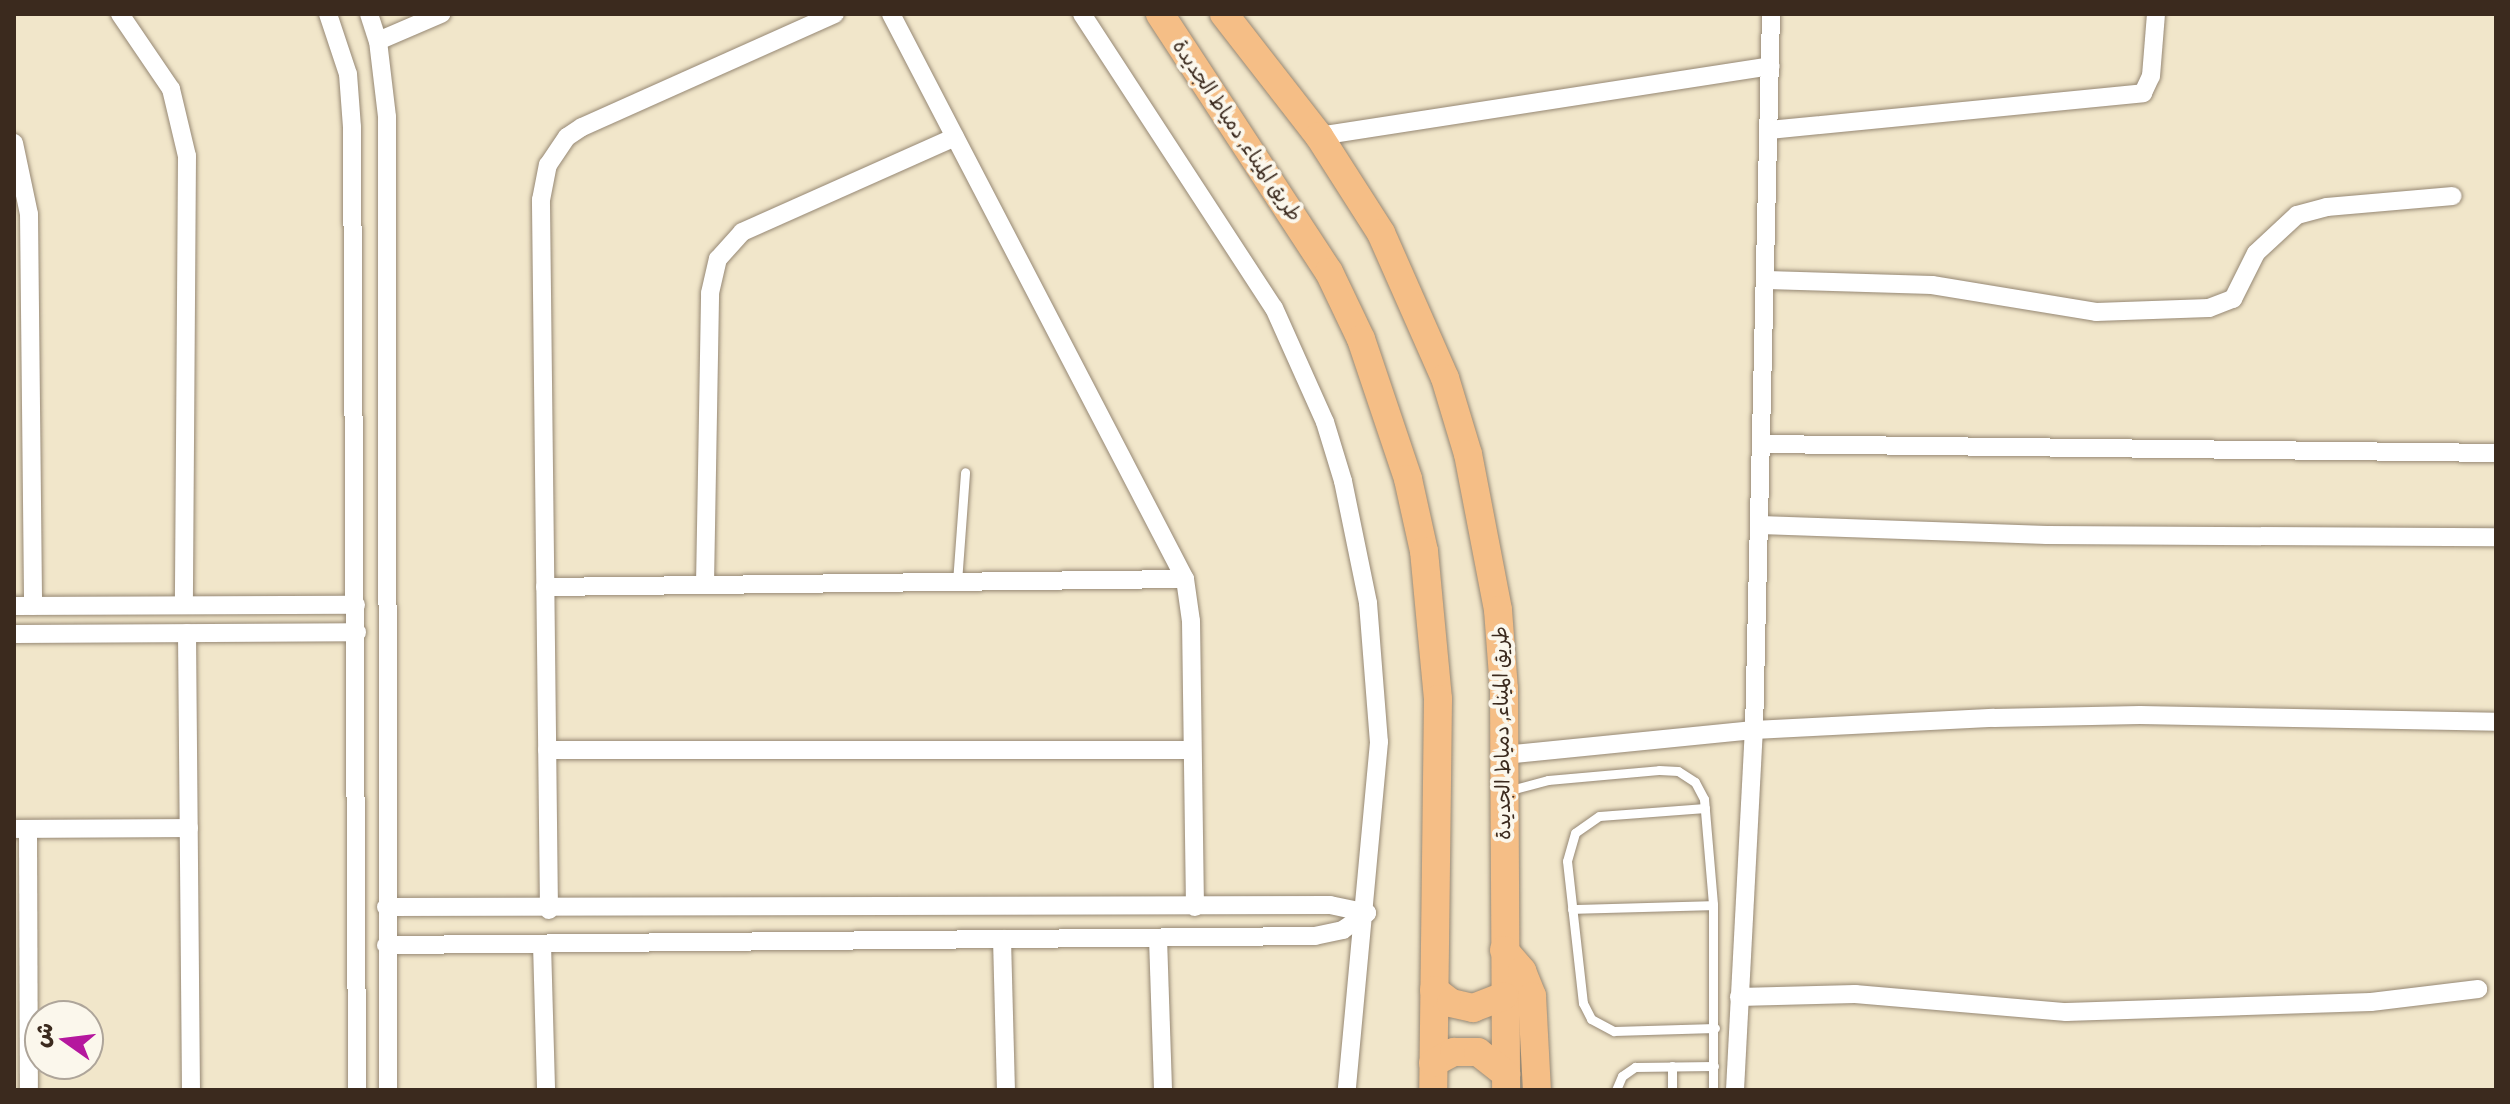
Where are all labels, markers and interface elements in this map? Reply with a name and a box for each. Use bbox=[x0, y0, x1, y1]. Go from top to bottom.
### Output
street label: طريق الميناء, دمياط الجديدة bbox=[1168, 35, 1308, 225]
street label: طريق الميناء, دمياط الجديدة bbox=[1487, 626, 1515, 840]
north arrow bbox=[24, 1000, 104, 1080]
text: ش bbox=[26, 1020, 59, 1050]

